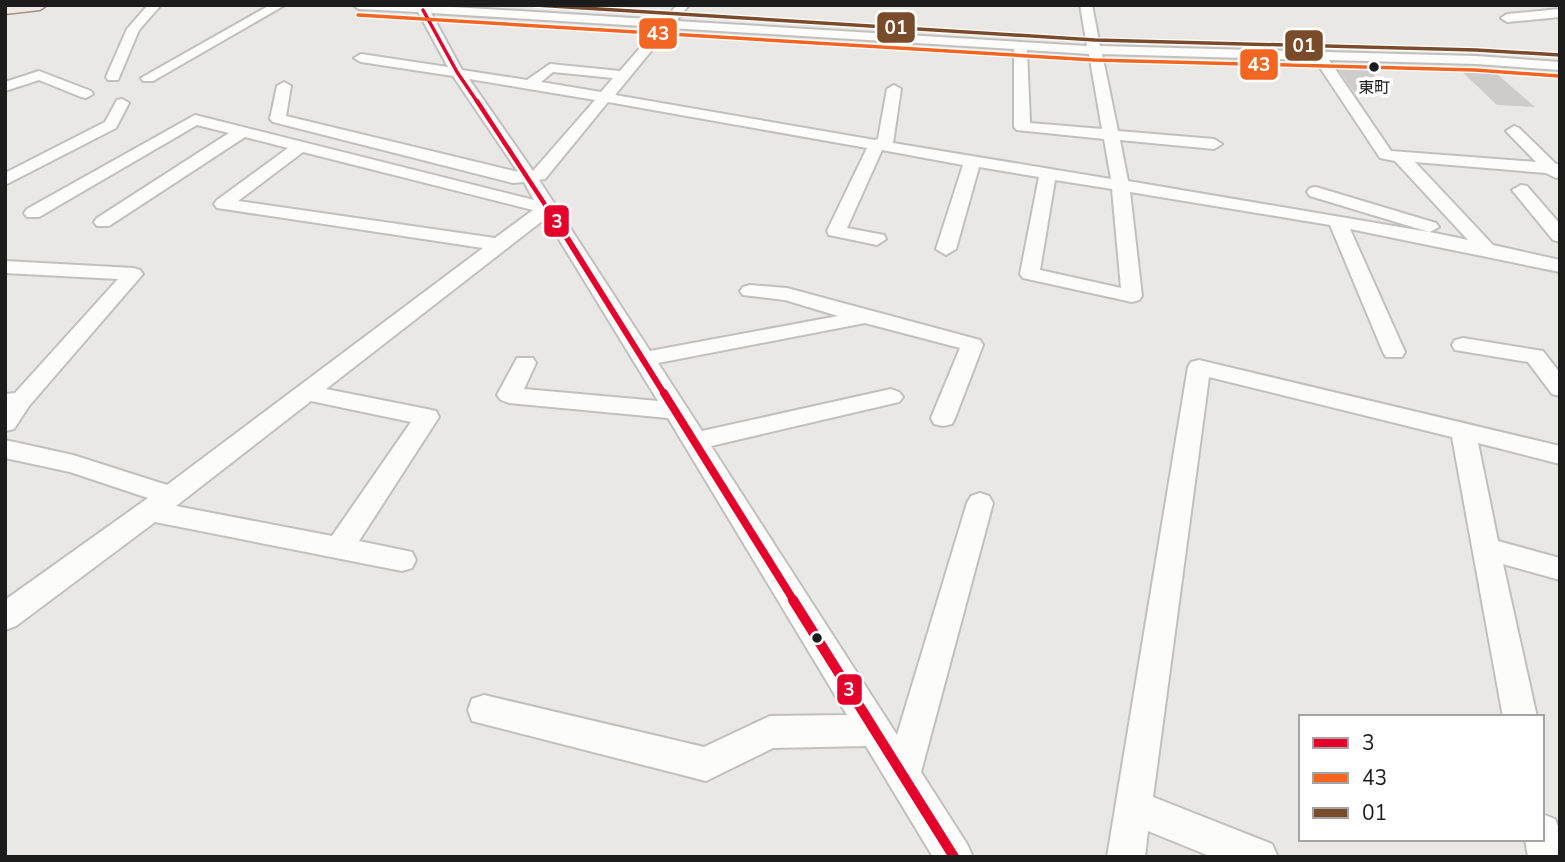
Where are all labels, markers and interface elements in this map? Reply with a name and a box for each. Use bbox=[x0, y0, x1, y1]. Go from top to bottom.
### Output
line badge: 01 bbox=[876, 11, 916, 44]
text: 01 bbox=[885, 15, 907, 41]
line badge: 43 bbox=[638, 17, 678, 50]
text: 43 bbox=[647, 21, 669, 47]
line badge: 01 bbox=[1284, 29, 1324, 62]
text: 01 bbox=[1293, 33, 1315, 59]
line badge: 43 bbox=[1239, 48, 1279, 81]
text: 43 bbox=[1248, 52, 1270, 78]
marker: 東町 bbox=[1367, 60, 1381, 74]
place label: 東町 bbox=[1358, 77, 1390, 99]
line badge: 3 bbox=[543, 204, 570, 238]
text: 3 bbox=[551, 209, 563, 235]
unlabelled marker bbox=[810, 631, 824, 645]
line badge: 3 bbox=[836, 673, 863, 706]
text: 3 bbox=[843, 677, 855, 703]
legend bbox=[1299, 715, 1544, 841]
text: 3 bbox=[1362, 729, 1375, 757]
text: 43 bbox=[1362, 764, 1387, 792]
text: 01 bbox=[1362, 799, 1387, 827]

